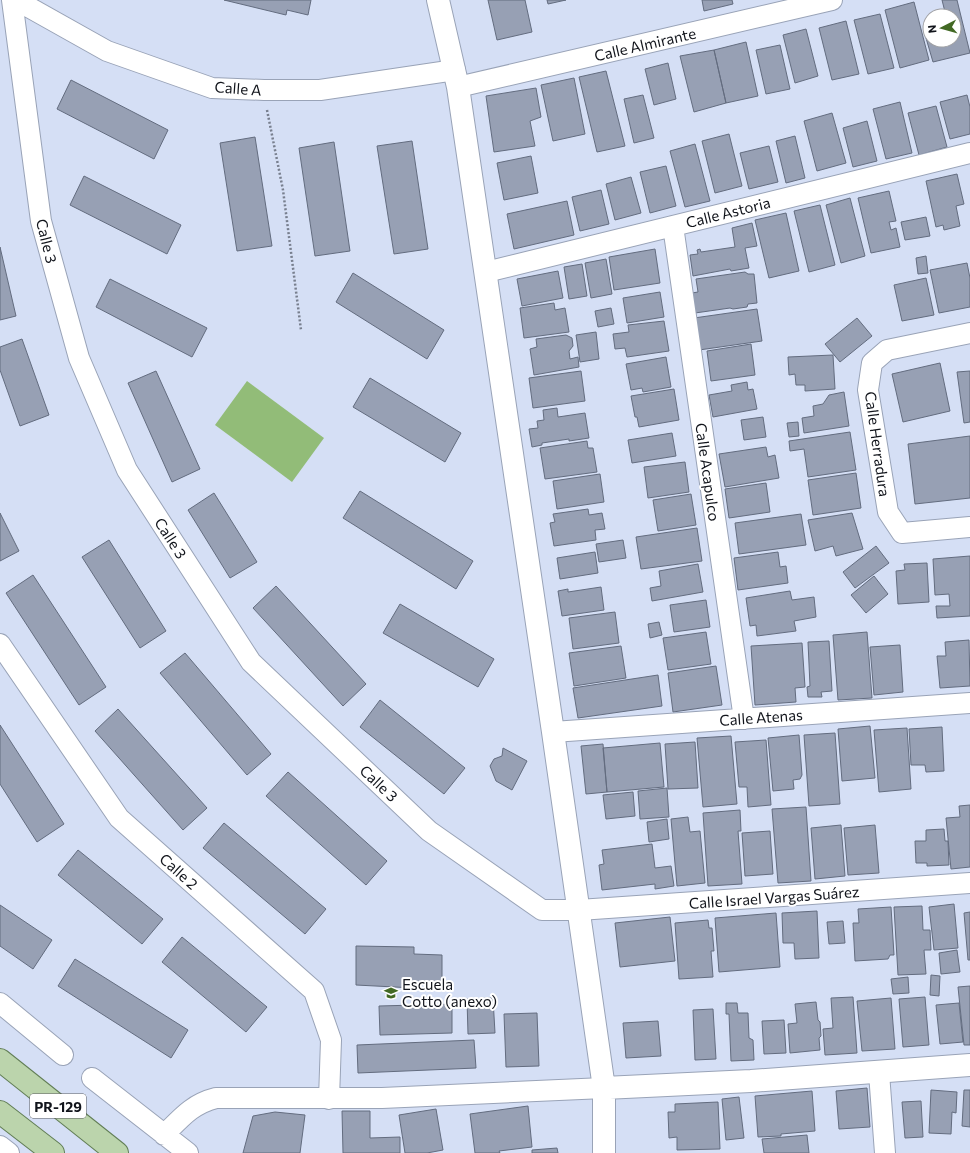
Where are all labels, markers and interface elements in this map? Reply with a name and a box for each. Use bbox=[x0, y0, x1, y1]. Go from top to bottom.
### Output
north arrow bbox=[922, 8, 962, 48]
street label: Calle Almirante bbox=[592, 24, 698, 64]
text: N bbox=[925, 24, 938, 34]
street label: Calle A bbox=[214, 77, 262, 99]
street label: Calle Astoria bbox=[684, 193, 772, 231]
street label: Calle 3 bbox=[33, 217, 61, 265]
street label: Calle Herradura bbox=[862, 390, 894, 498]
street label: Calle Acapulco bbox=[692, 422, 724, 522]
street label: Calle 3 bbox=[151, 514, 191, 562]
street label: Calle Atenas bbox=[719, 705, 803, 729]
street label: Calle 3 bbox=[356, 761, 402, 805]
street label: Calle 2 bbox=[156, 849, 202, 893]
street label: Calle Israel Vargas Suárez bbox=[688, 882, 860, 912]
place label: Escuela Cotto (anexo) bbox=[402, 975, 497, 1010]
school or university icon: Escuela Cotto (anexo) bbox=[383, 985, 399, 1001]
road number: PR-129 bbox=[30, 1094, 86, 1118]

